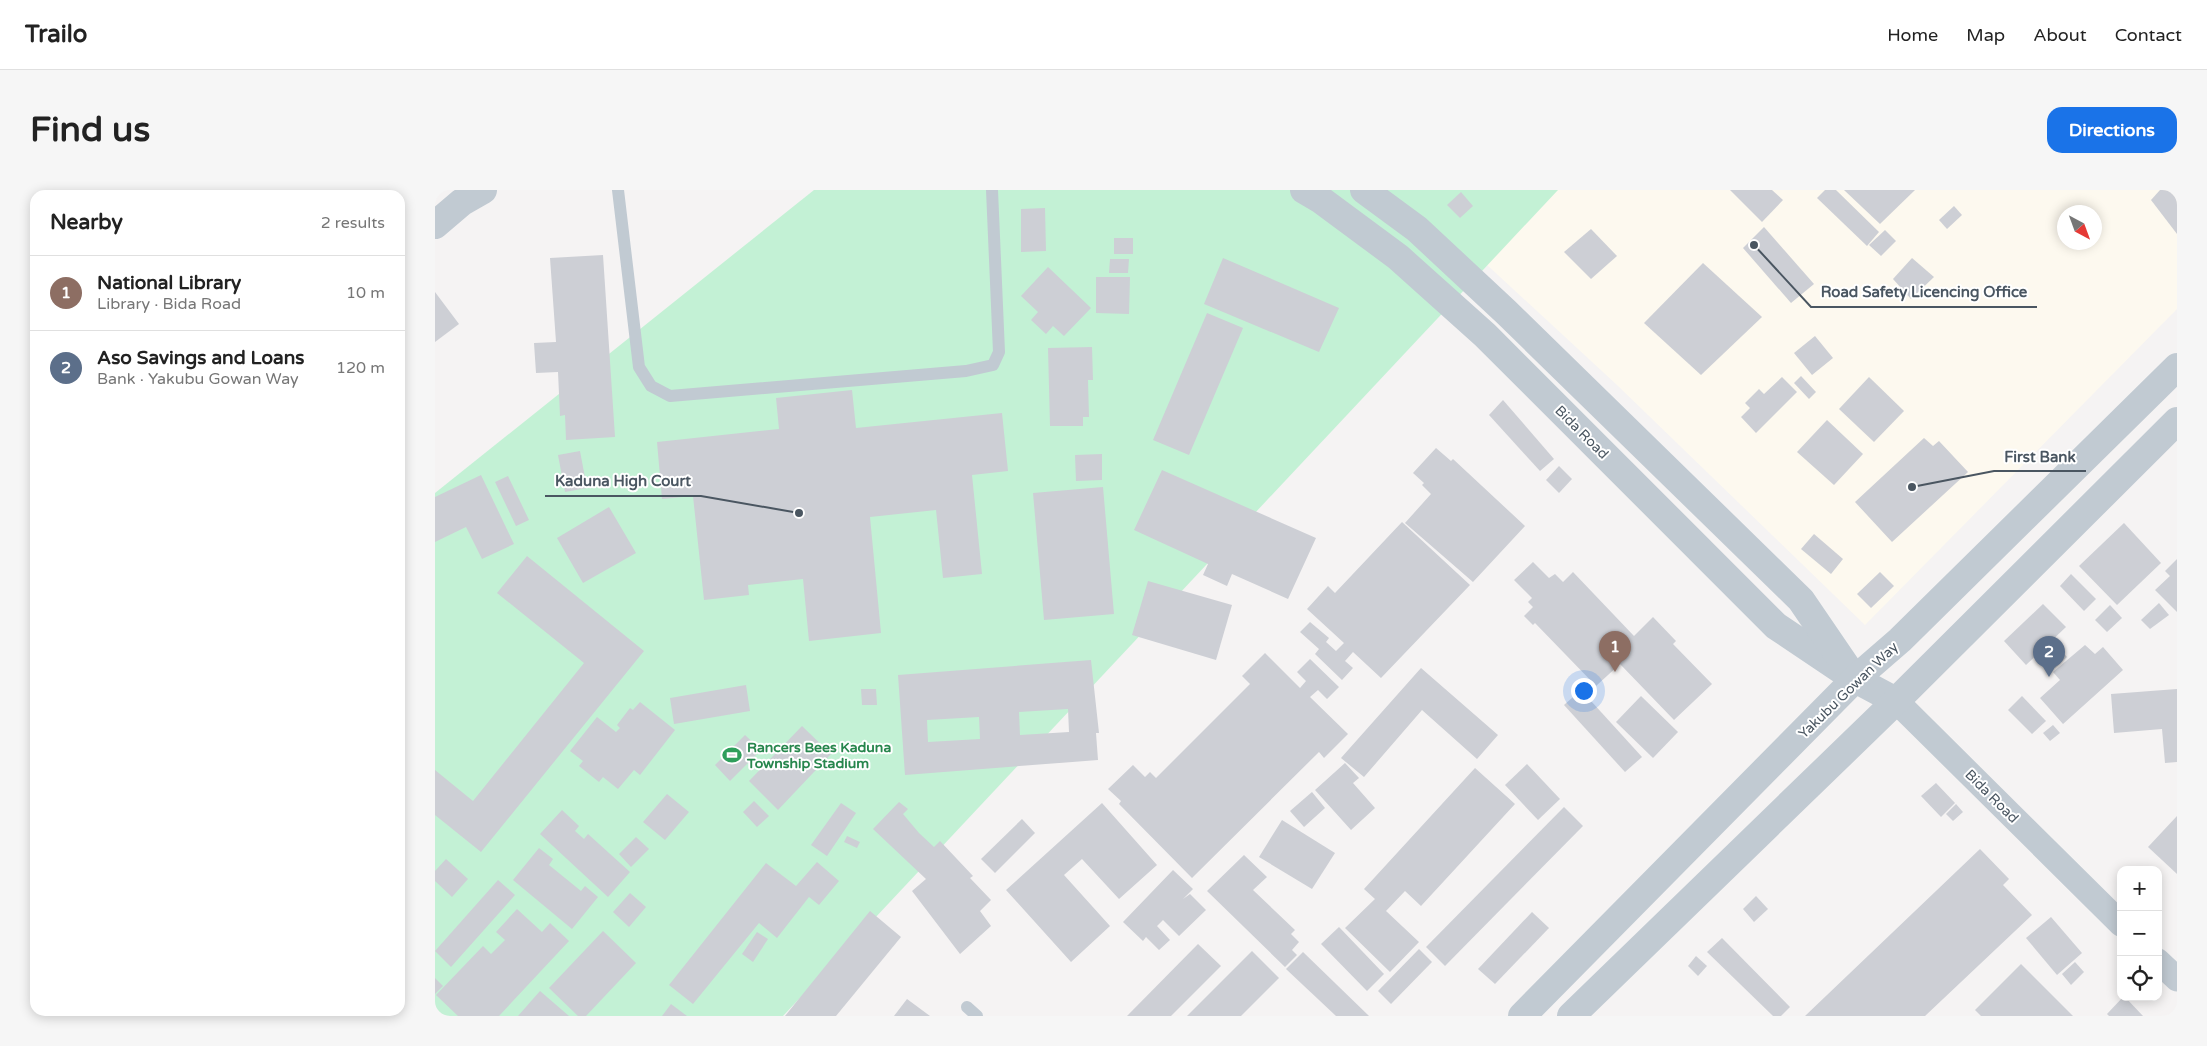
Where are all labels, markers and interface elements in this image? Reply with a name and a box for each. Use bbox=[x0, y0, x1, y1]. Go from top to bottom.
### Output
text: Trailo bbox=[25, 20, 87, 49]
text: Home bbox=[1887, 24, 1938, 46]
text: Map bbox=[1966, 24, 2005, 46]
text: About bbox=[2033, 24, 2087, 46]
text: Contact bbox=[2115, 24, 2182, 46]
button: Directions bbox=[2047, 107, 2177, 153]
text: Find us bbox=[30, 109, 150, 151]
north arrow bbox=[2057, 205, 2102, 250]
text: Nearby bbox=[50, 210, 123, 235]
text: 2 results bbox=[321, 213, 385, 233]
text: National Library bbox=[97, 272, 241, 294]
callout: Road Safety Licencing Office bbox=[1811, 277, 2037, 307]
text: 1 bbox=[61, 283, 71, 303]
text: 10 m bbox=[346, 283, 385, 303]
text: Road Safety Licencing Office bbox=[1821, 283, 2028, 302]
text: Library · Bida Road bbox=[97, 294, 241, 314]
text: Aso Savings and Loans bbox=[97, 347, 304, 369]
text: 2 bbox=[61, 358, 71, 378]
text: 120 m bbox=[336, 358, 385, 378]
text: Bank · Yakubu Gowan Way bbox=[97, 369, 299, 389]
street label: Bida Road bbox=[1551, 402, 1612, 463]
callout: First Bank bbox=[1994, 441, 2086, 471]
text: First Bank bbox=[2004, 448, 2076, 466]
callout: Kaduna High Court bbox=[545, 466, 701, 496]
text: Kaduna High Court bbox=[555, 472, 691, 491]
pin: 1 bbox=[1599, 631, 1631, 672]
pin: 2 bbox=[2033, 636, 2065, 677]
street label: Yakubu Gowan Way bbox=[1795, 638, 1902, 742]
your location bbox=[1571, 678, 1597, 704]
place label: Rancers Bees Kaduna Township Stadium bbox=[746, 739, 891, 772]
sports icon: Rancers Bees Kaduna Township Stadium bbox=[721, 744, 743, 766]
street label: Bida Road bbox=[1961, 766, 2022, 827]
map controls bbox=[2117, 866, 2162, 1001]
button: + bbox=[2117, 866, 2162, 911]
button: − bbox=[2117, 911, 2162, 956]
button: locate bbox=[2117, 956, 2162, 1001]

